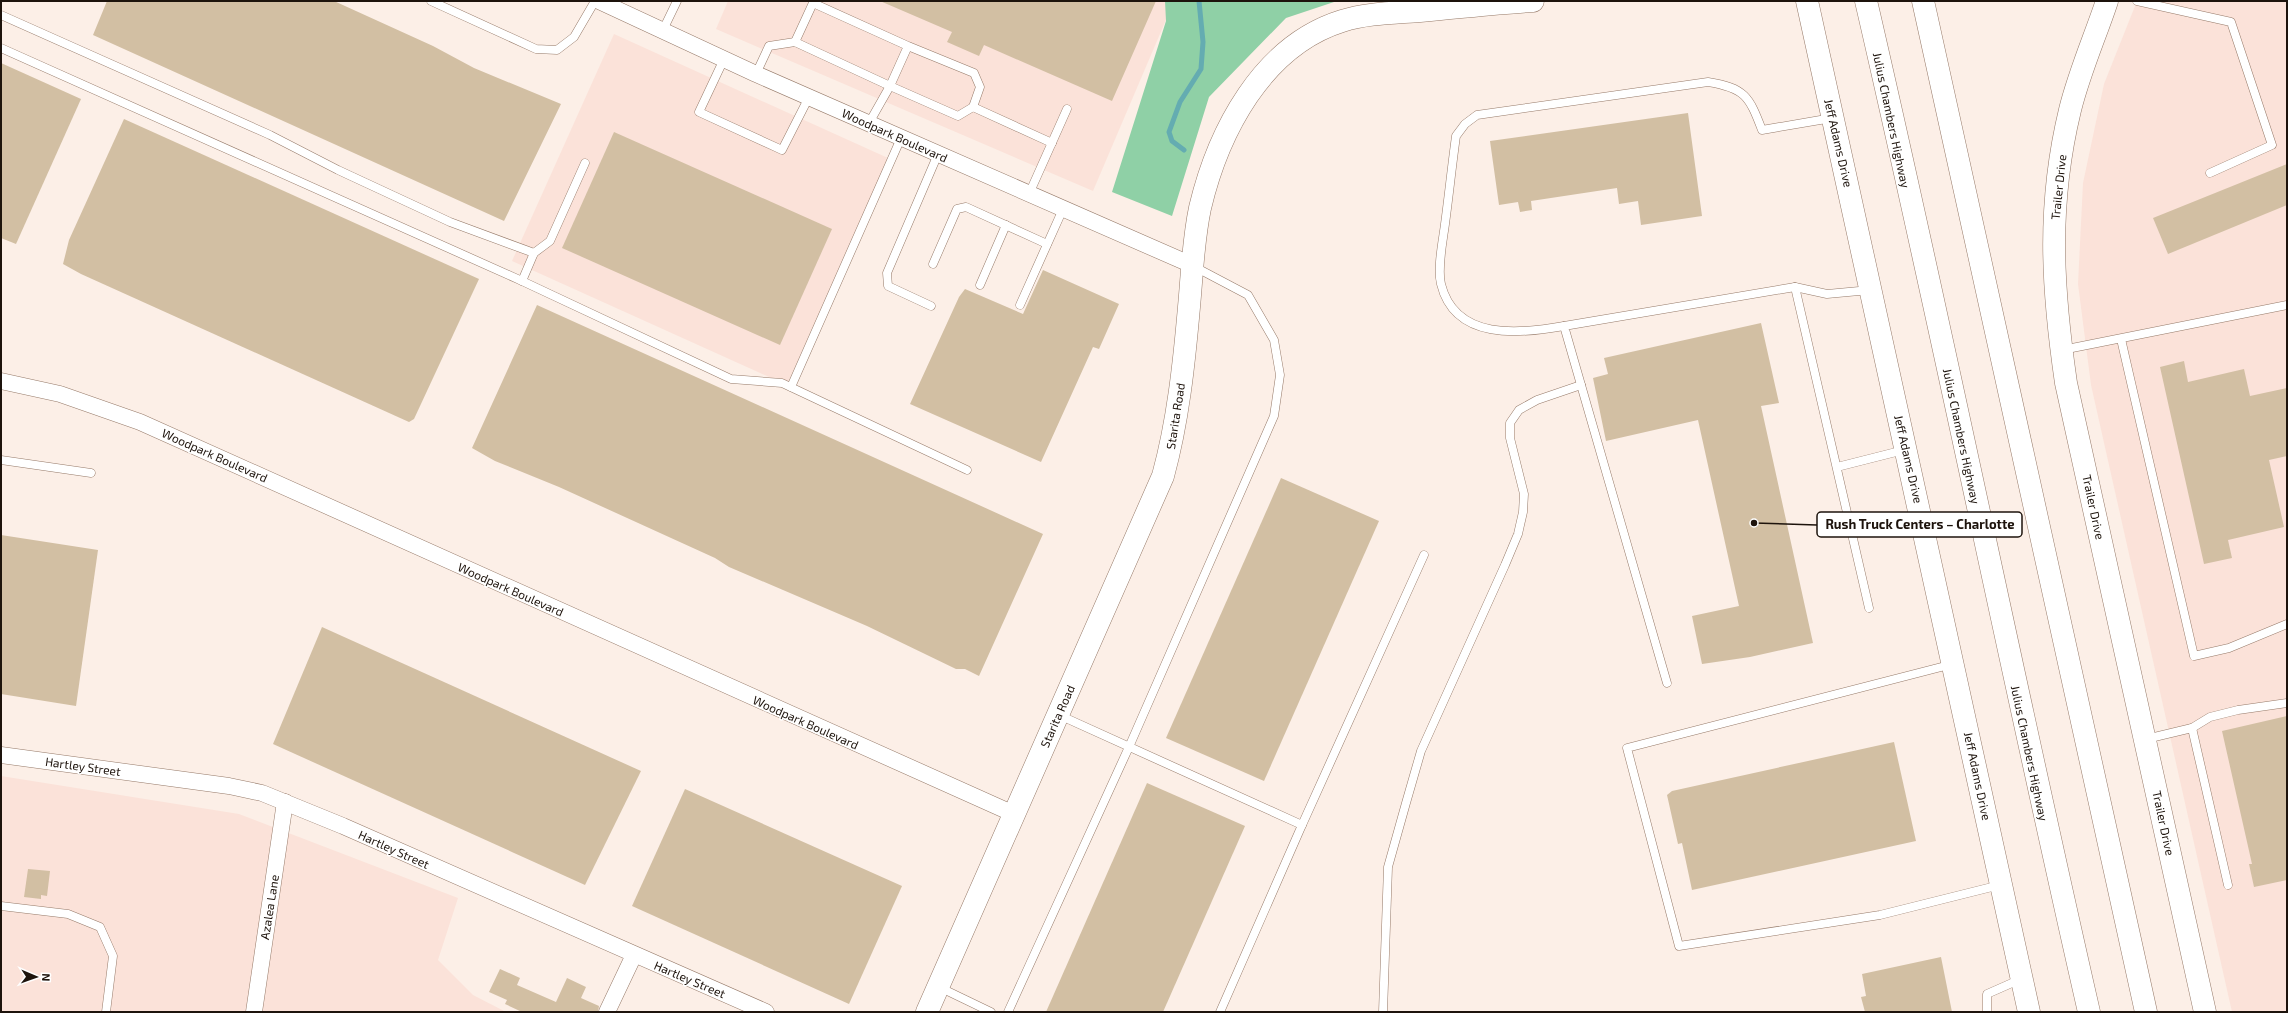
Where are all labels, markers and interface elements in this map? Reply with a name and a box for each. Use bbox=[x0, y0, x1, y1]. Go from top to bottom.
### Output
street label: Julius Chambers Highway bbox=[1871, 51, 1913, 190]
street label: Jeff Adams Drive bbox=[1822, 98, 1856, 188]
street label: Woodpark Boulevard bbox=[840, 105, 950, 165]
street label: Trailer Drive bbox=[2048, 153, 2068, 221]
street label: Julius Chambers Highway bbox=[1941, 367, 1983, 506]
street label: Starita Road bbox=[1163, 382, 1187, 450]
street label: Jeff Adams Drive bbox=[1892, 414, 1926, 504]
street label: Woodpark Boulevard bbox=[160, 425, 270, 485]
street label: Trailer Drive bbox=[2080, 473, 2108, 541]
callout: Rush Truck Centers – Charlotte bbox=[1817, 512, 2022, 537]
text: Rush Truck Centers – Charlotte bbox=[1825, 516, 2015, 532]
street label: Woodpark Boulevard bbox=[456, 559, 566, 619]
street label: Starita Road bbox=[1037, 683, 1077, 749]
street label: Julius Chambers Highway bbox=[2009, 684, 2051, 823]
street label: Woodpark Boulevard bbox=[751, 692, 861, 752]
street label: Jeff Adams Drive bbox=[1962, 730, 1994, 822]
street label: Hartley Street bbox=[44, 754, 122, 778]
street label: Trailer Drive bbox=[2150, 789, 2178, 857]
street label: Hartley Street bbox=[356, 827, 432, 871]
street label: Azalea Lane bbox=[257, 873, 281, 941]
north arrow bbox=[16, 957, 56, 997]
street label: Hartley Street bbox=[652, 958, 728, 1000]
text: N bbox=[40, 973, 53, 982]

